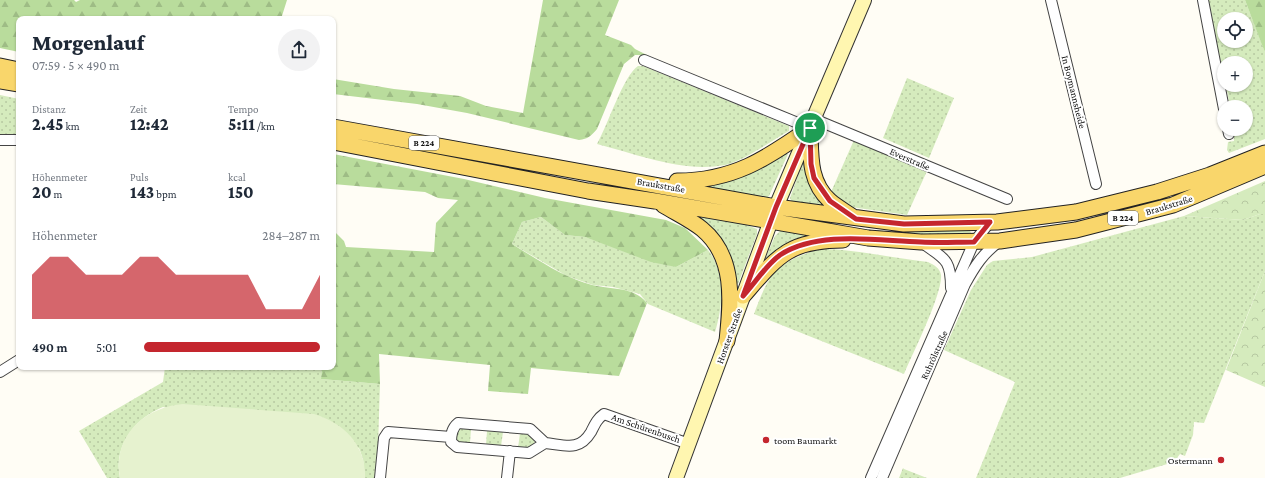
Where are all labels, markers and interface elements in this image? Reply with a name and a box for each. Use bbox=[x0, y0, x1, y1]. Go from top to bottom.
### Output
map controls bbox=[1217, 12, 1253, 136]
button: locate bbox=[1217, 12, 1253, 48]
button: share bbox=[278, 29, 320, 71]
text: Morgenlauf bbox=[32, 30, 144, 55]
street label: In Boymannsheide bbox=[1060, 54, 1089, 130]
button: + bbox=[1217, 56, 1253, 92]
text: 07:59 · 5 × 490 m bbox=[32, 58, 120, 73]
button: − bbox=[1217, 100, 1253, 136]
text: Distanz bbox=[32, 103, 66, 115]
text: Zeit bbox=[130, 103, 147, 115]
text: Tempo bbox=[228, 103, 258, 115]
pin bbox=[793, 111, 827, 145]
text: 2.45 bbox=[32, 115, 64, 134]
text: 12:42 bbox=[130, 115, 169, 134]
text: 5:11 bbox=[228, 115, 255, 134]
icon: arrive bbox=[799, 117, 821, 139]
text: km bbox=[64, 120, 80, 132]
text: /km bbox=[255, 120, 275, 132]
road number: B 224 bbox=[409, 136, 439, 150]
street label: Everstraße bbox=[888, 146, 932, 173]
text: Höhenmeter bbox=[32, 171, 87, 183]
text: Puls bbox=[130, 171, 149, 183]
text: kcal bbox=[228, 171, 246, 183]
street label: Braukstraße bbox=[636, 175, 687, 195]
text: 20 bbox=[32, 183, 52, 202]
text: 143 bbox=[130, 183, 154, 202]
text: 150 bbox=[228, 183, 254, 202]
text: m bbox=[52, 188, 62, 200]
text: bpm bbox=[154, 188, 177, 200]
street label: Braukstraße bbox=[1144, 192, 1194, 217]
road number: B 224 bbox=[1108, 211, 1138, 225]
text: Höhenmeter bbox=[32, 228, 97, 243]
text: 284–287 m bbox=[262, 228, 320, 243]
street label: Horster Straße bbox=[714, 306, 744, 365]
street label: Ruhrölstraße bbox=[918, 328, 950, 381]
text: 490 m bbox=[32, 340, 67, 355]
text: 5:01 bbox=[96, 340, 117, 355]
street label: Am Schürenbusch bbox=[610, 411, 682, 445]
marker: toom Baumarkt bbox=[761, 435, 771, 445]
place label: toom Baumarkt bbox=[774, 435, 837, 446]
place label: Ostermann bbox=[1168, 455, 1214, 466]
marker: Ostermann bbox=[1216, 455, 1226, 465]

